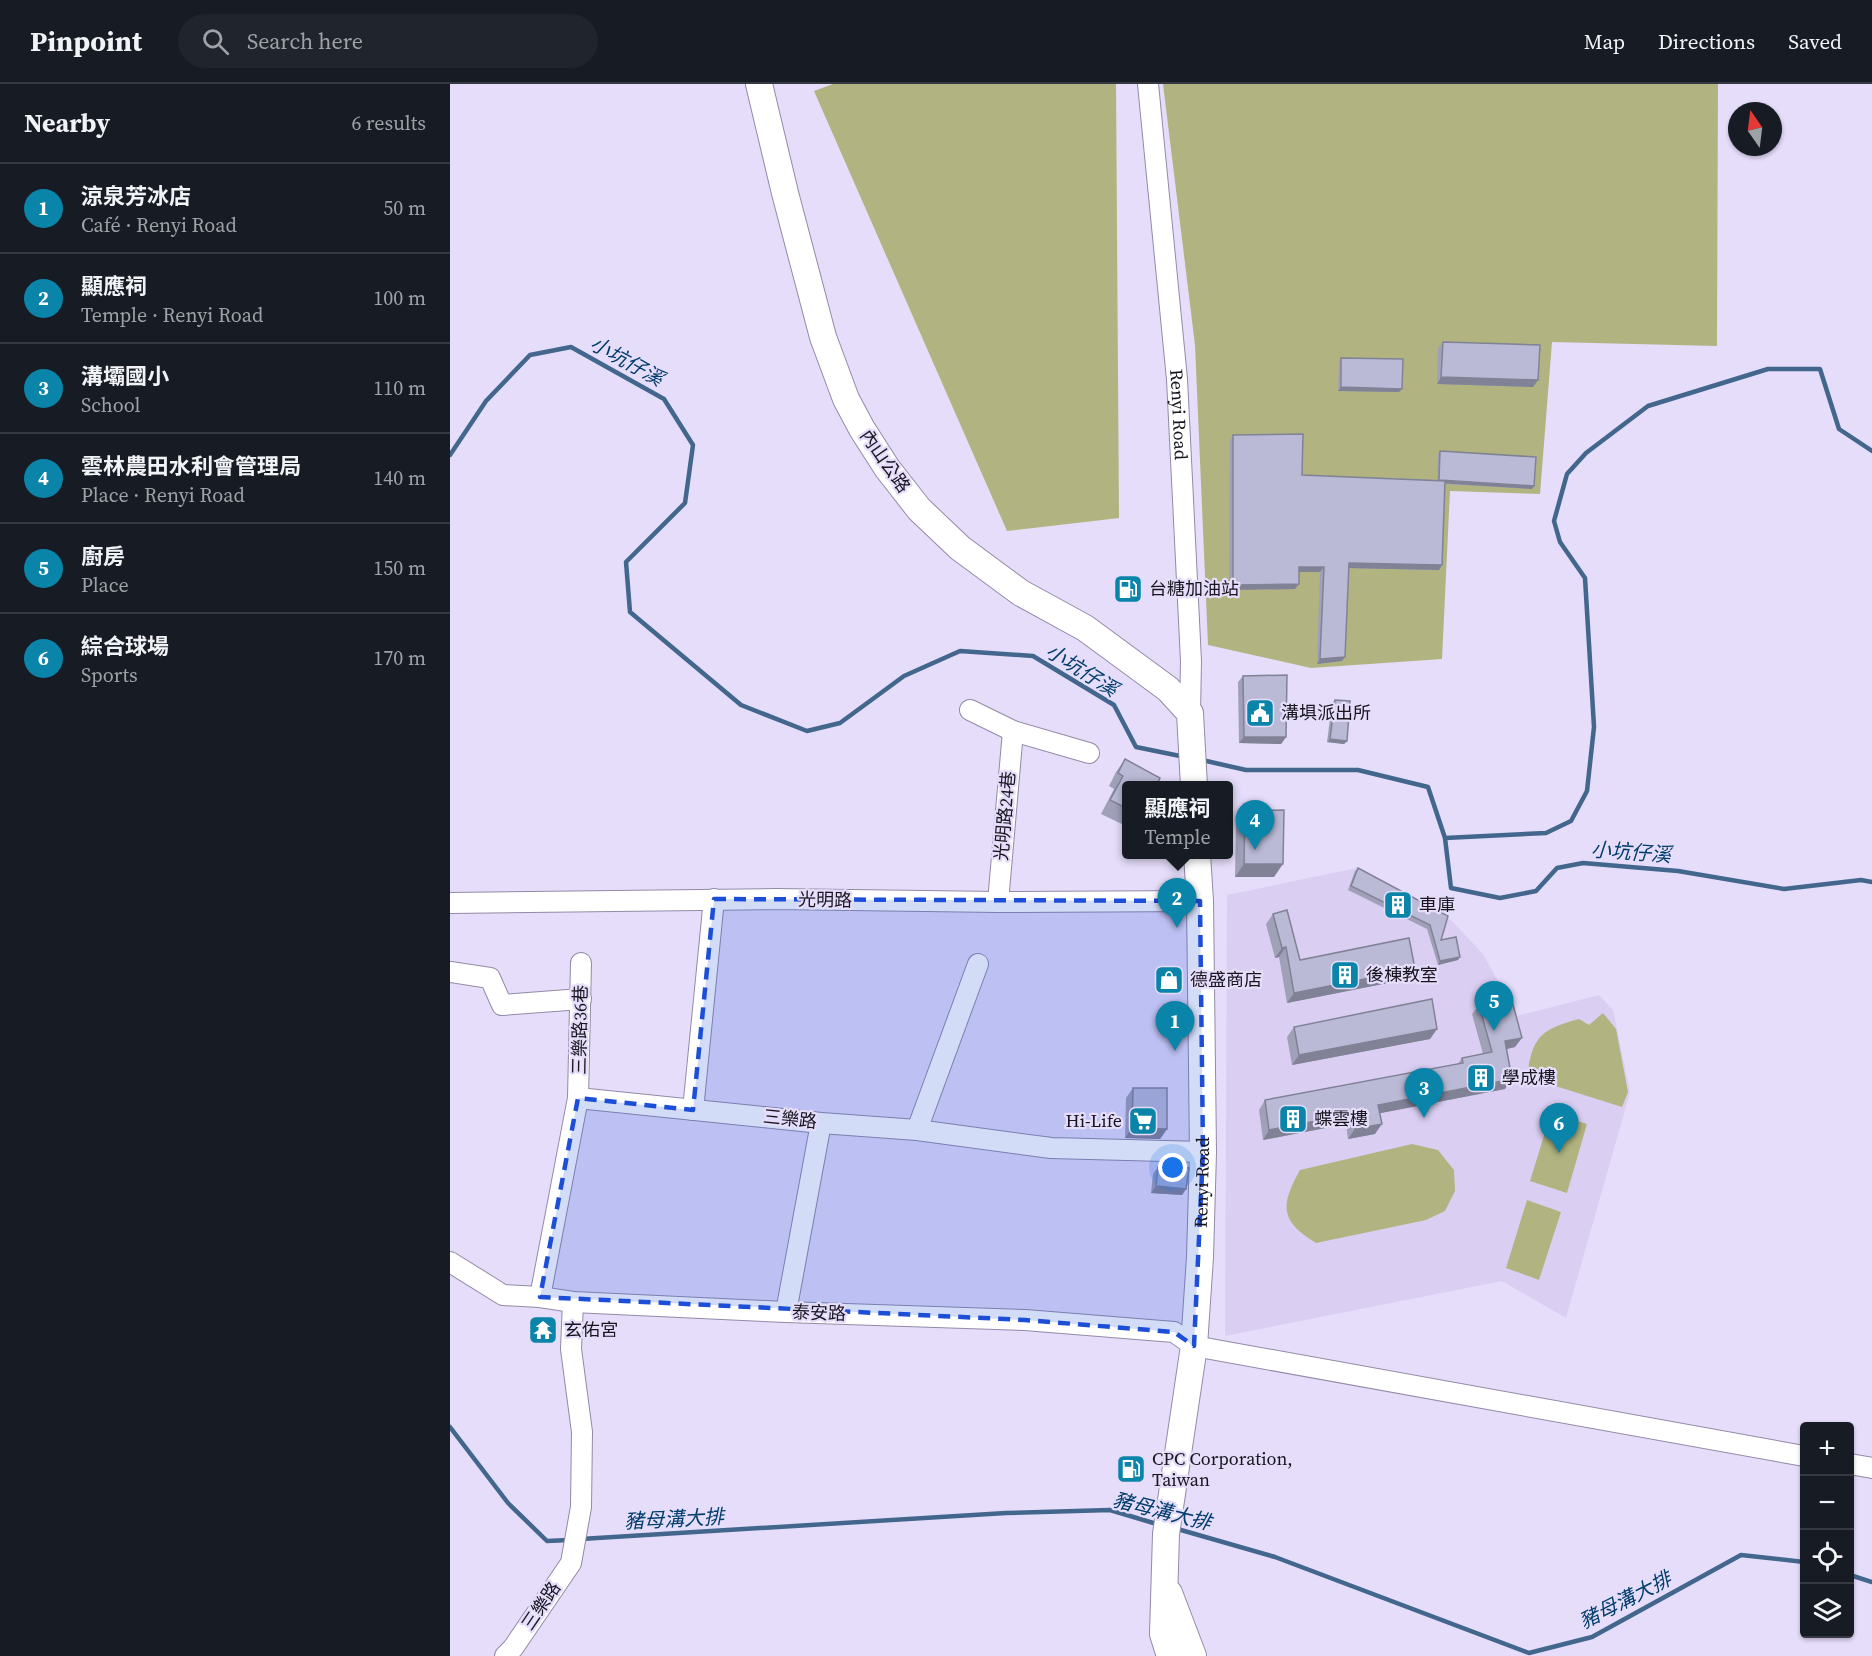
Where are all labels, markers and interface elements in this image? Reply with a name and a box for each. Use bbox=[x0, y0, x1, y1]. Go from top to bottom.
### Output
search box bbox=[178, 14, 598, 68]
text: Pinpoint bbox=[30, 22, 142, 60]
icon: search bbox=[199, 25, 232, 58]
text: Search here bbox=[247, 26, 363, 56]
text: Map bbox=[1584, 27, 1625, 56]
text: Directions bbox=[1658, 27, 1755, 56]
text: Saved bbox=[1788, 27, 1842, 56]
north arrow bbox=[1728, 102, 1782, 156]
text: Nearby bbox=[24, 105, 110, 141]
text: 6 results bbox=[351, 109, 426, 137]
text: 涼泉芳冰店 bbox=[81, 181, 191, 211]
text: 1 bbox=[38, 194, 49, 222]
text: 50 m bbox=[383, 194, 426, 222]
text: Café · Renyi Road bbox=[81, 211, 237, 239]
text: 顯應祠 bbox=[81, 271, 147, 301]
text: 2 bbox=[38, 284, 49, 312]
text: 100 m bbox=[373, 284, 426, 312]
text: Temple · Renyi Road bbox=[81, 301, 263, 329]
water label: 小坑仔溪 bbox=[585, 329, 671, 394]
text: 溝壩國小 bbox=[81, 361, 169, 391]
street label: Renyi Road bbox=[1164, 368, 1194, 460]
text: 3 bbox=[38, 374, 49, 402]
text: 110 m bbox=[373, 374, 426, 402]
text: School bbox=[81, 391, 141, 419]
street label: 內山公路 bbox=[855, 424, 916, 497]
text: 雲林農田水利會管理局 bbox=[81, 451, 301, 481]
text: 4 bbox=[38, 464, 49, 492]
text: 140 m bbox=[373, 464, 426, 492]
text: Place · Renyi Road bbox=[81, 481, 245, 509]
text: 廚房 bbox=[81, 541, 125, 571]
text: 5 bbox=[38, 554, 49, 582]
text: 150 m bbox=[373, 554, 426, 582]
text: Place bbox=[81, 571, 129, 599]
fuel station icon: 台糖加油站 bbox=[1112, 573, 1144, 605]
place label: 台糖加油站 bbox=[1149, 576, 1239, 601]
text: 綜合球場 bbox=[81, 631, 169, 661]
water label: 小坑仔溪 bbox=[1041, 637, 1126, 705]
text: 6 bbox=[38, 644, 49, 672]
text: 170 m bbox=[373, 644, 426, 672]
text: Sports bbox=[81, 661, 138, 689]
public building icon: 溝埧派出所 bbox=[1244, 697, 1276, 729]
place label: 溝埧派出所 bbox=[1281, 700, 1371, 725]
street label: 光明路24巷 bbox=[988, 770, 1021, 862]
popup bbox=[1122, 781, 1233, 859]
text: 顯應祠 bbox=[1144, 793, 1210, 823]
pin: 4 bbox=[1236, 800, 1274, 850]
text: Temple bbox=[1144, 823, 1211, 851]
water label: 小坑仔溪 bbox=[1590, 835, 1675, 869]
pin: 2 bbox=[1158, 878, 1196, 928]
street label: 光明路 bbox=[798, 887, 852, 912]
building icon: 車庫 bbox=[1382, 889, 1414, 921]
place label: 車庫 bbox=[1419, 892, 1455, 917]
building icon: 後棟教室 bbox=[1329, 959, 1361, 991]
place label: 後棟教室 bbox=[1366, 962, 1438, 987]
shop icon: 德盛商店 bbox=[1153, 964, 1185, 996]
place label: 德盛商店 bbox=[1190, 967, 1262, 992]
pin: 5 bbox=[1474, 982, 1514, 1031]
street label: 三樂路36巷 bbox=[566, 985, 593, 1075]
pin: 1 bbox=[1156, 1002, 1194, 1051]
building icon: 學成樓 bbox=[1465, 1062, 1497, 1094]
place label: 學成樓 bbox=[1502, 1065, 1556, 1090]
pin: 3 bbox=[1404, 1068, 1444, 1118]
street label: 三樂路 bbox=[762, 1103, 818, 1134]
building icon: 蝶雲樓 bbox=[1277, 1103, 1309, 1135]
pin: 6 bbox=[1540, 1104, 1578, 1153]
supermarket icon: Hi-Life bbox=[1127, 1105, 1159, 1137]
place label: 蝶雲樓 bbox=[1314, 1106, 1368, 1131]
place label: Hi-Life bbox=[1065, 1108, 1122, 1133]
street label: Renyi Road bbox=[1188, 1137, 1215, 1228]
your location bbox=[1158, 1153, 1187, 1182]
street label: 泰安路 bbox=[792, 1299, 846, 1326]
temple icon: 玄佑宮 bbox=[527, 1314, 559, 1346]
place label: 玄佑宮 bbox=[564, 1317, 618, 1342]
map controls bbox=[1800, 1422, 1854, 1638]
button: + bbox=[1800, 1422, 1854, 1476]
place label: CPC Corporation, Taiwan bbox=[1152, 1446, 1293, 1492]
fuel station icon: CPC Corporation, Taiwan bbox=[1115, 1453, 1147, 1485]
button: − bbox=[1800, 1476, 1854, 1530]
water label: 豬母溝大排 bbox=[1110, 1485, 1217, 1537]
water label: 豬母溝大排 bbox=[623, 1502, 728, 1536]
button: locate bbox=[1800, 1530, 1854, 1584]
water label: 豬母溝大排 bbox=[1574, 1563, 1679, 1635]
street label: 三樂路 bbox=[515, 1576, 566, 1635]
button: layers bbox=[1800, 1584, 1854, 1638]

